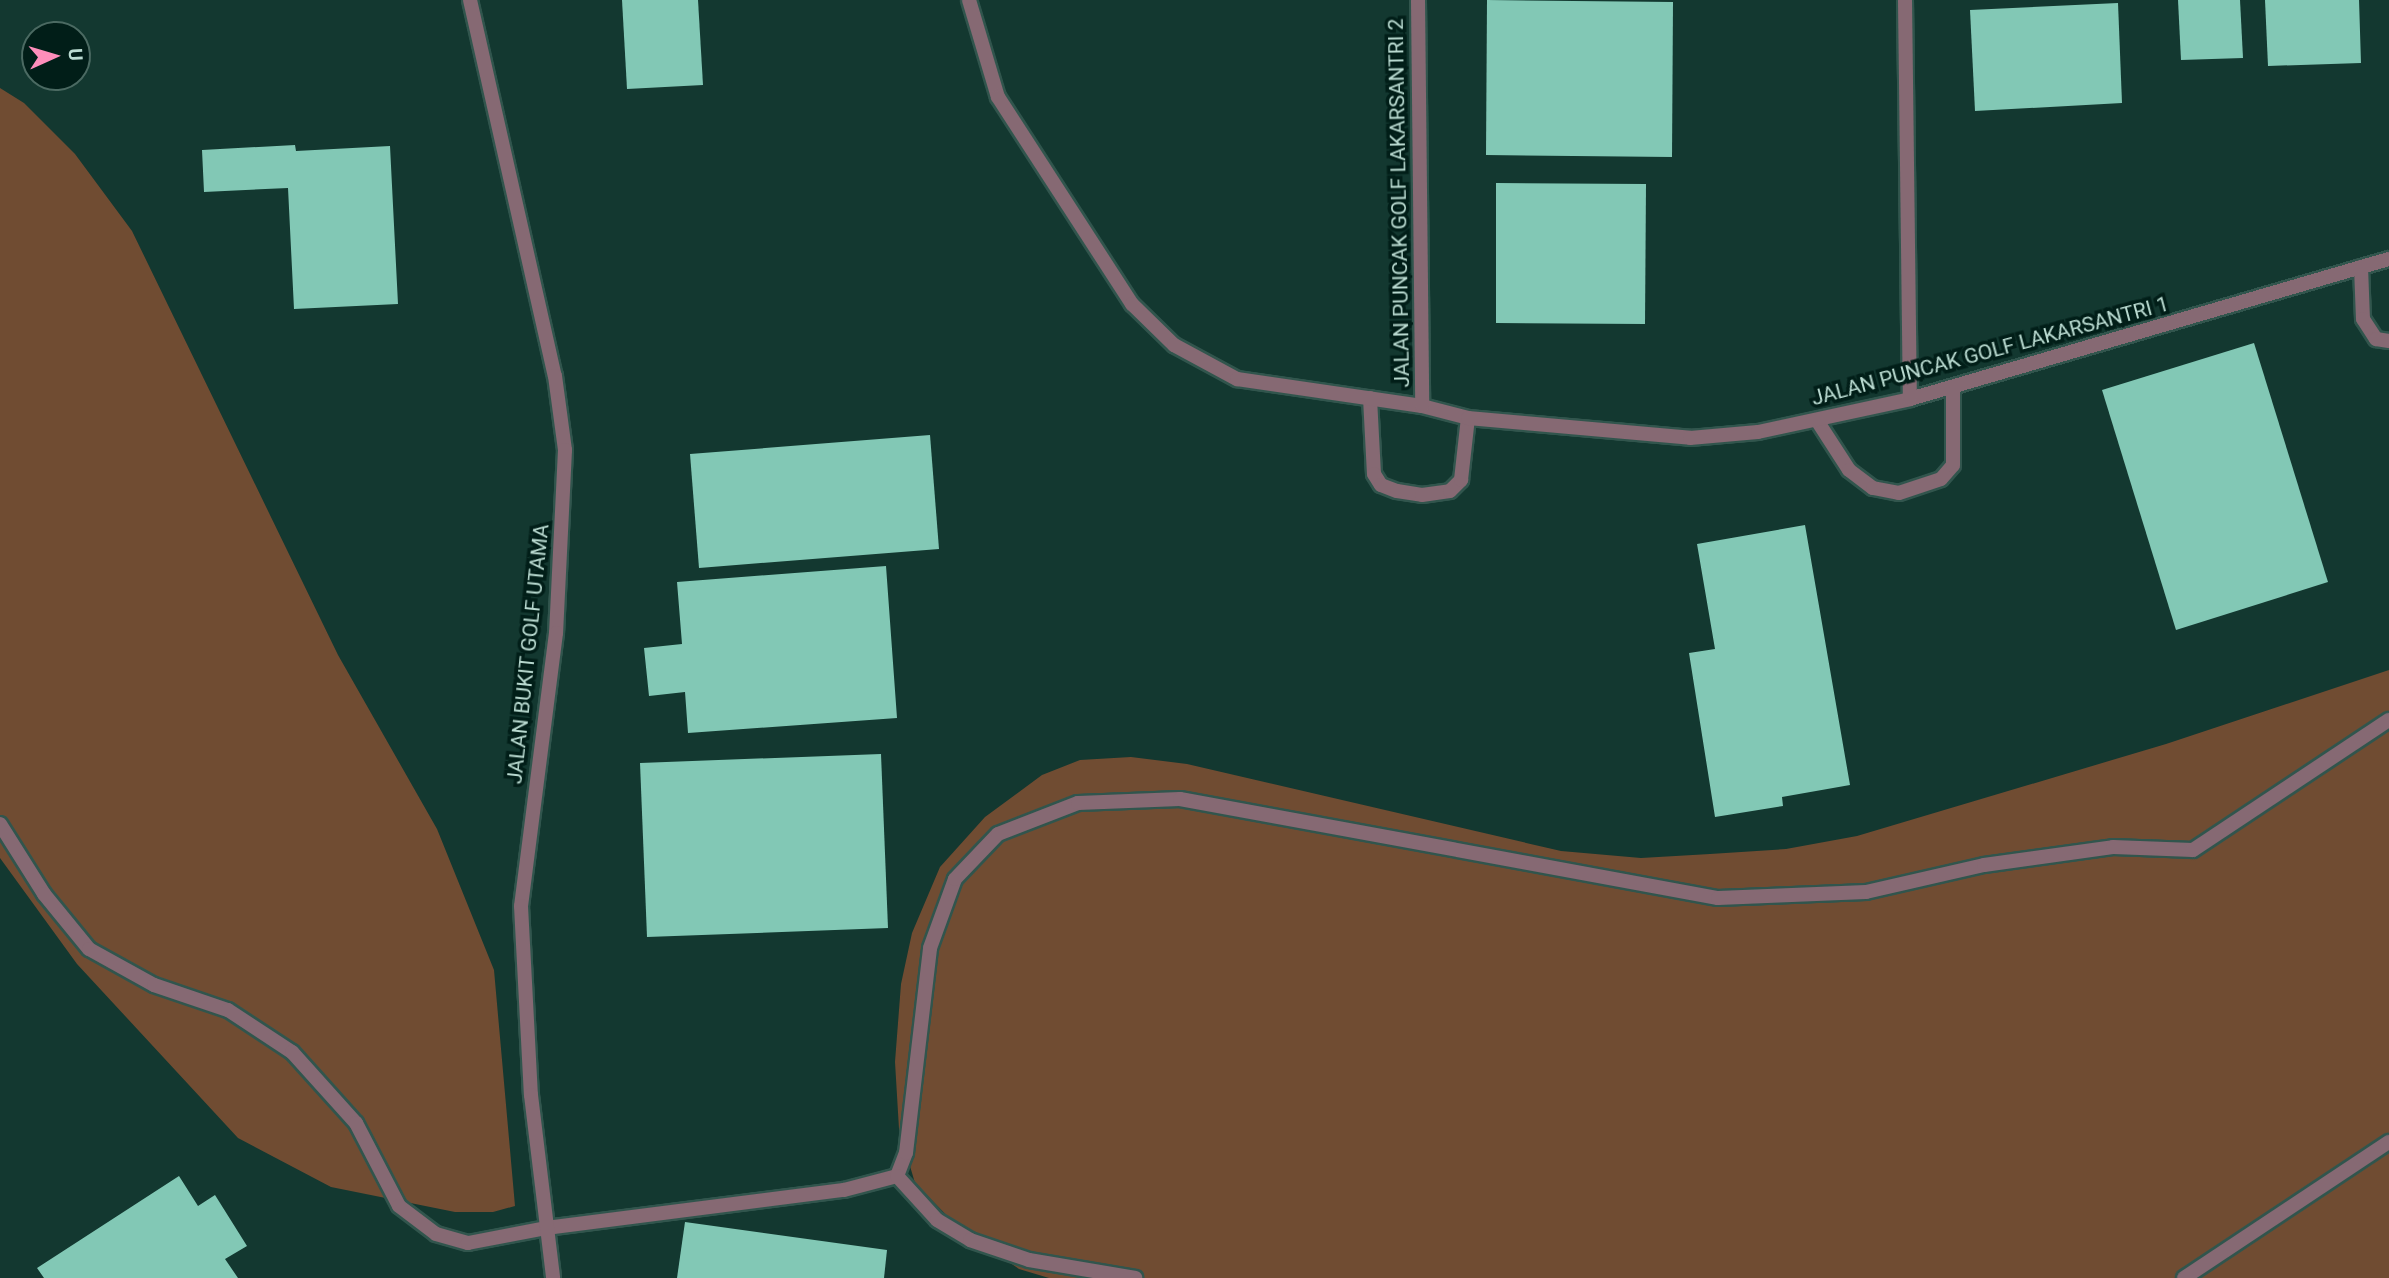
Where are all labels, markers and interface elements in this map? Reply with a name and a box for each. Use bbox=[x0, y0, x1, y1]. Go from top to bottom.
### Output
street label: JALAN PUNCAK GOLF LAKARSANTRI 2 bbox=[1383, 18, 1415, 388]
north arrow bbox=[21, 21, 91, 91]
text: U bbox=[64, 48, 87, 62]
street label: JALAN PUNCAK GOLF LAKARSANTRI 1 bbox=[1809, 291, 2171, 411]
street label: JALAN BUKIT GOLF UTAMA bbox=[502, 523, 554, 785]

